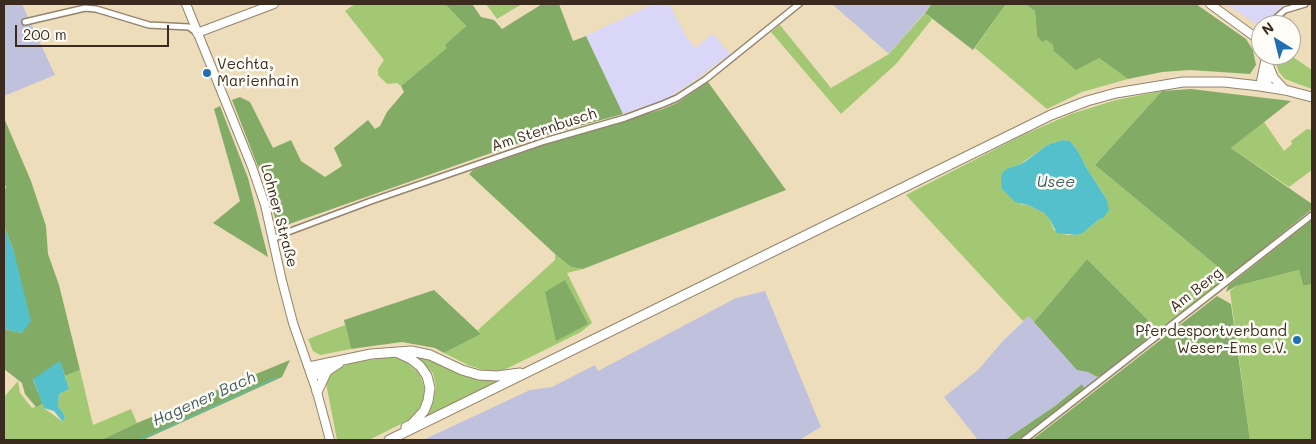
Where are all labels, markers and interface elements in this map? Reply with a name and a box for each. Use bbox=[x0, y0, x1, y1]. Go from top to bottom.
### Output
scale bar bbox=[18, 15, 171, 47]
north arrow bbox=[1251, 15, 1301, 65]
text: N bbox=[1258, 17, 1277, 39]
text: 200 m bbox=[23, 24, 67, 44]
place label: Vechta, Marienhain bbox=[217, 55, 299, 90]
marker: Vechta, Marienhain bbox=[201, 67, 213, 79]
street label: Am Sternbusch bbox=[489, 105, 599, 155]
street label: Lohner Straße bbox=[257, 163, 301, 269]
water label: Usee bbox=[1037, 172, 1075, 192]
street label: Am Berg bbox=[1166, 264, 1226, 316]
place label: Pferdesportverband Weser-Ems e.V. bbox=[1135, 322, 1287, 357]
marker: Pferdesportverband Weser-Ems e.V. bbox=[1291, 334, 1303, 346]
water label: Hagener Bach bbox=[149, 368, 259, 430]

